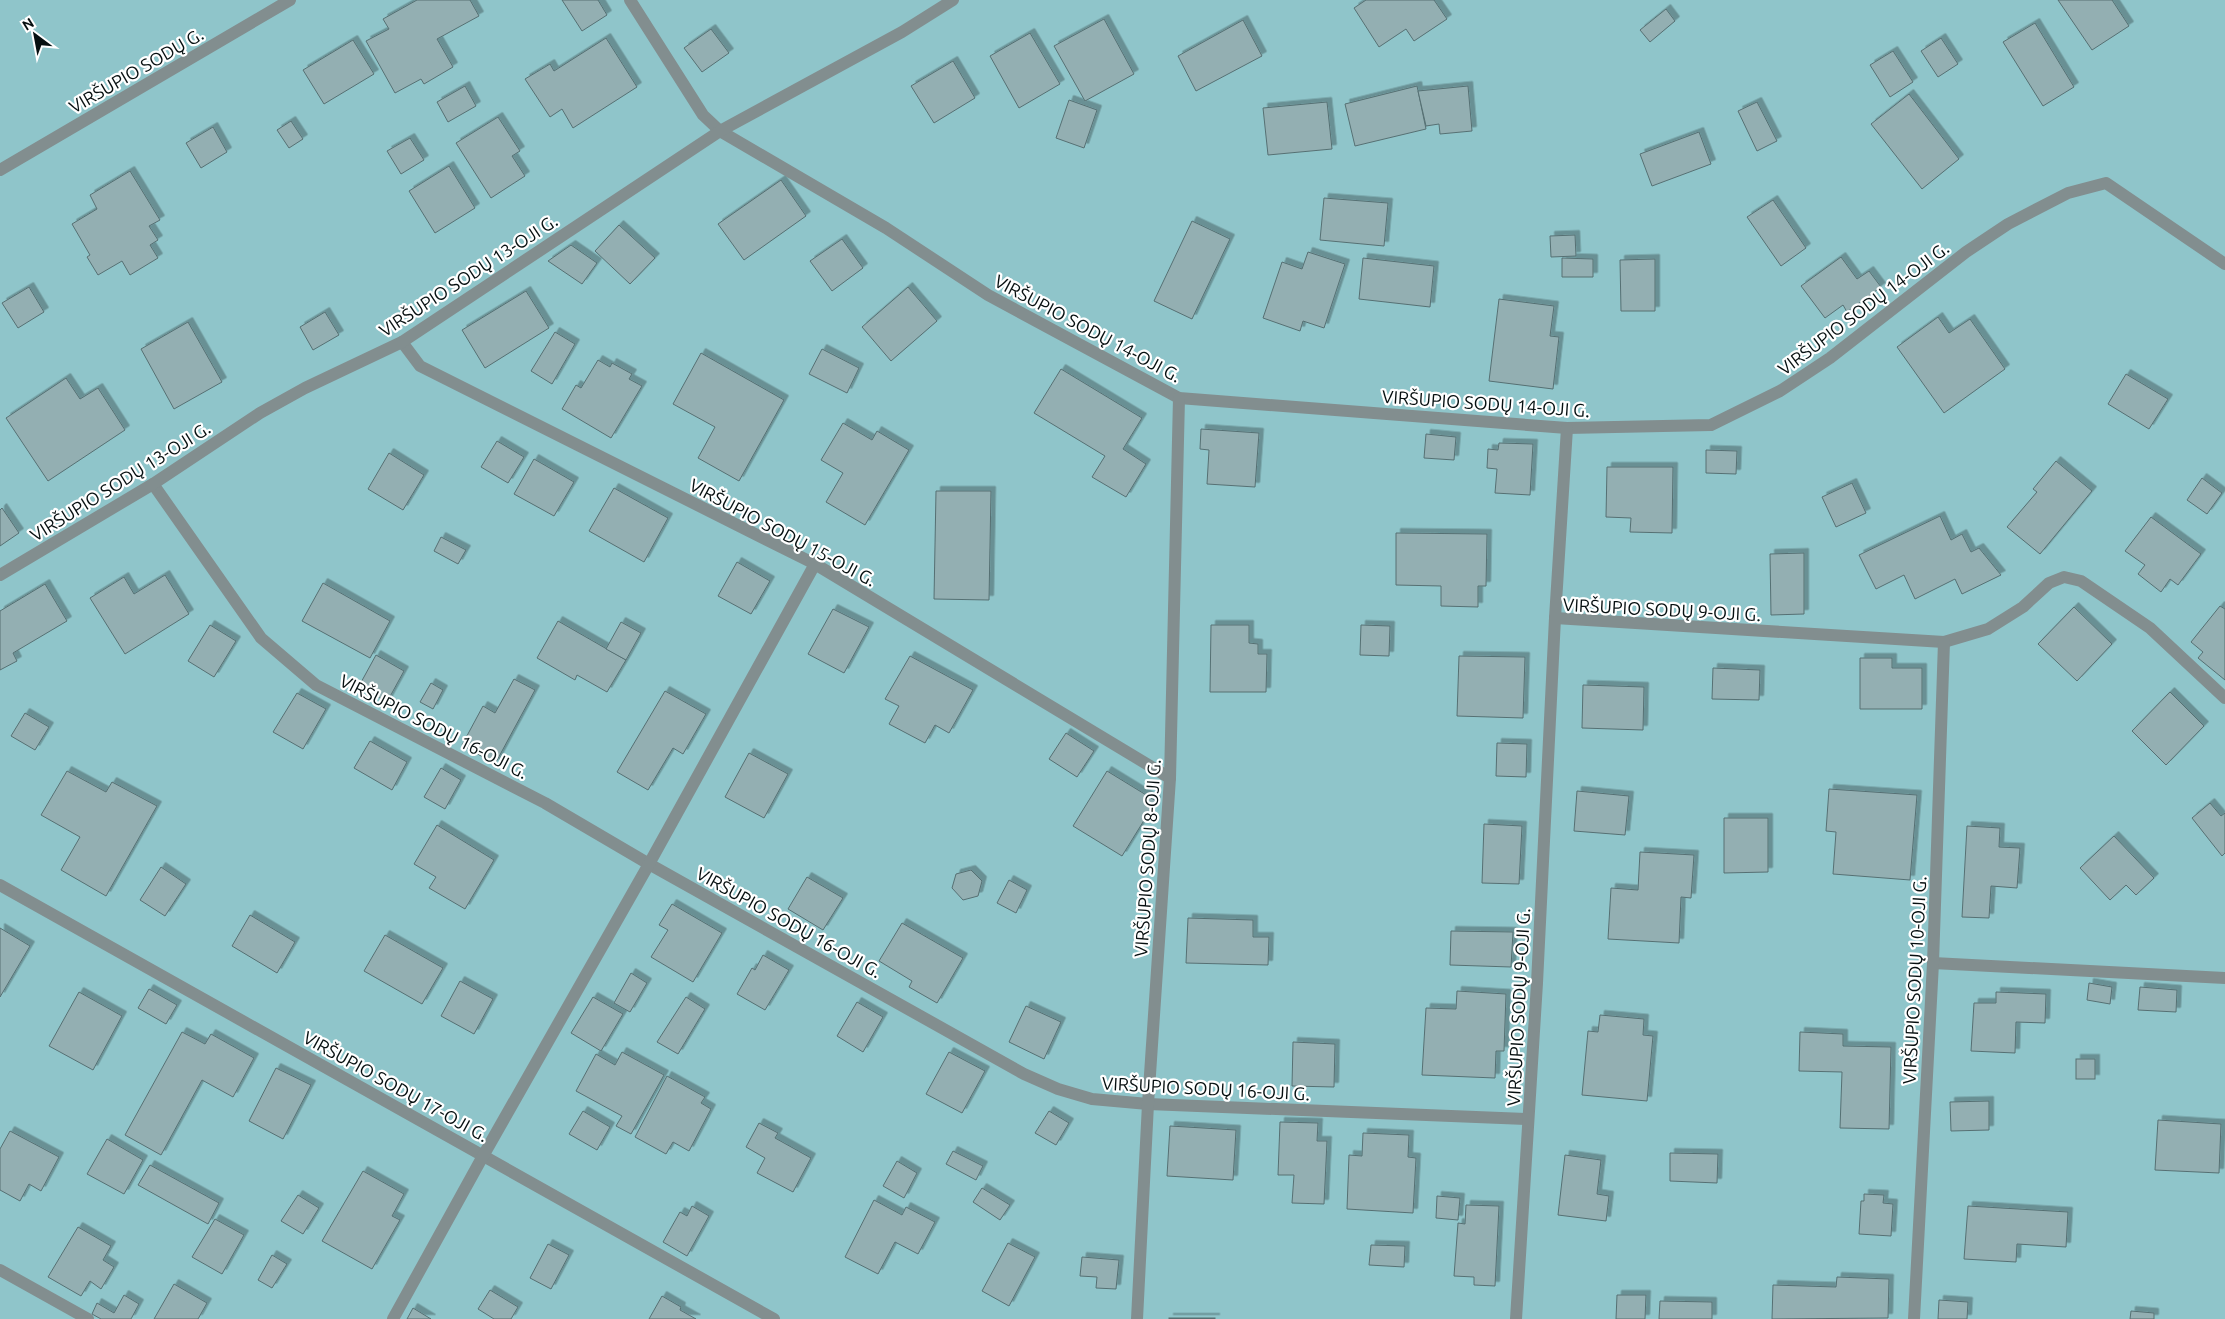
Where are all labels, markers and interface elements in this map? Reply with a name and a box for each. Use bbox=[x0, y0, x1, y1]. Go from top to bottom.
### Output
north arrow bbox=[10, 10, 60, 60]
text: N bbox=[19, 14, 37, 34]
street label: VIRŠUPIO SODŲ G. bbox=[65, 23, 207, 117]
street label: VIRŠUPIO SODŲ 13-OJI G. bbox=[375, 209, 561, 340]
street label: VIRŠUPIO SODŲ 14-OJI G. bbox=[1773, 236, 1952, 379]
street label: VIRŠUPIO SODŲ 14-OJI G. bbox=[991, 269, 1185, 386]
street label: VIRŠUPIO SODŲ 14-OJI G. bbox=[1381, 385, 1591, 420]
street label: VIRŠUPIO SODŲ 13-OJI G. bbox=[26, 416, 214, 545]
street label: VIRŠUPIO SODŲ 15-OJI G. bbox=[686, 473, 880, 590]
street label: VIRŠUPIO SODŲ 9-OJI G. bbox=[1562, 593, 1762, 624]
street label: VIRŠUPIO SODŲ 16-OJI G. bbox=[337, 669, 532, 782]
street label: VIRŠUPIO SODŲ 8-OJI G. bbox=[1129, 758, 1164, 958]
street label: VIRŠUPIO SODŲ 16-OJI G. bbox=[693, 862, 886, 981]
street label: VIRŠUPIO SODŲ 10-OJI G. bbox=[1898, 875, 1929, 1085]
street label: VIRŠUPIO SODŲ 9-OJI G. bbox=[1502, 907, 1533, 1107]
street label: VIRŠUPIO SODŲ 17-OJI G. bbox=[300, 1026, 493, 1145]
street label: VIRŠUPIO SODŲ 16-OJI G. bbox=[1101, 1072, 1311, 1103]

